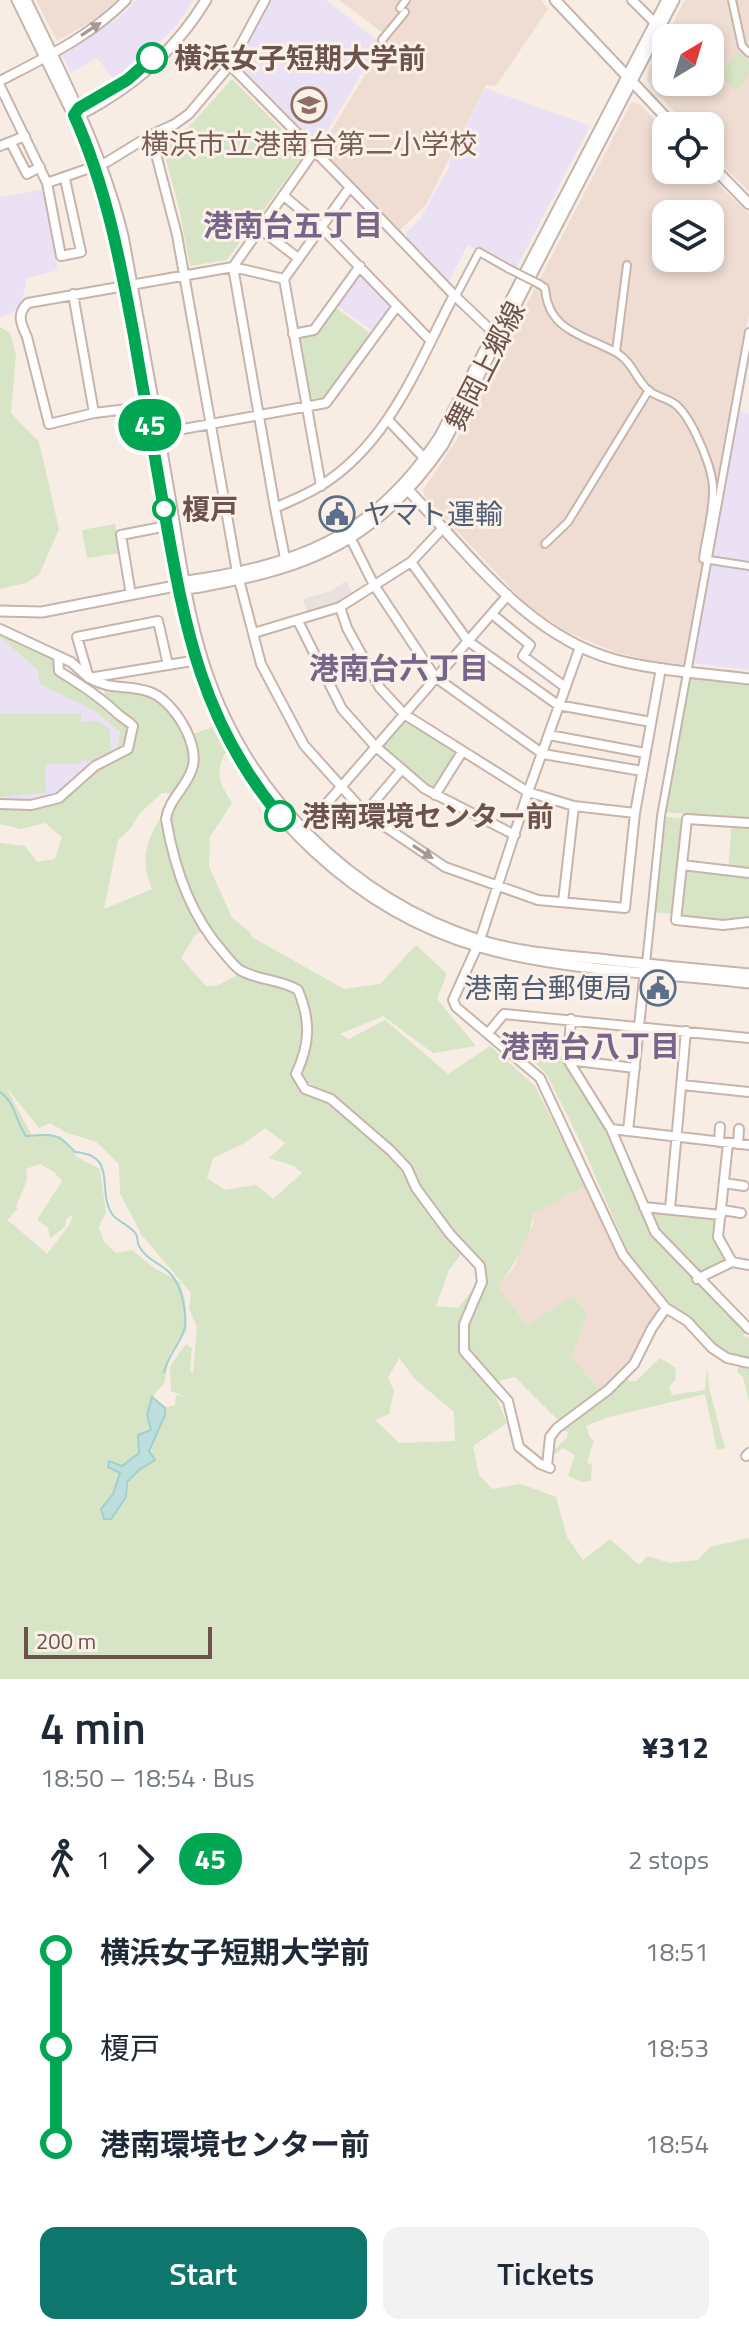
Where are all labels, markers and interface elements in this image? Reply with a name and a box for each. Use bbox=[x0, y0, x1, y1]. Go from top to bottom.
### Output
one-way arrow bbox=[80, 22, 101, 37]
north arrow bbox=[652, 24, 724, 96]
map controls bbox=[652, 24, 724, 272]
place label: 横浜女子短期大学前 bbox=[174, 36, 426, 79]
marker: 横浜女子短期大学前 bbox=[137, 43, 167, 73]
school or university icon: 横浜市立港南台第二小学校 bbox=[290, 86, 328, 124]
button: locate bbox=[652, 112, 724, 184]
place label: 横浜市立港南台第二小学校 bbox=[141, 122, 477, 165]
button: layers bbox=[652, 200, 724, 272]
district label: 港南台五丁目 bbox=[203, 202, 383, 248]
street label: 舞岡上郷線 bbox=[434, 294, 535, 438]
line badge: 45 bbox=[114, 399, 186, 451]
text: 45 bbox=[134, 403, 166, 446]
place label: 榎戸 bbox=[182, 487, 238, 530]
place label: ヤマト運輸 bbox=[363, 492, 503, 535]
public building icon: ヤマト運輸 bbox=[318, 495, 356, 533]
marker: 榎戸 bbox=[153, 498, 175, 520]
district label: 港南台六丁目 bbox=[309, 645, 489, 691]
place label: 港南環境センター前 bbox=[302, 794, 554, 837]
marker: 港南環境センター前 bbox=[265, 801, 295, 831]
one-way arrow bbox=[412, 845, 433, 860]
place label: 港南台郵便局 bbox=[464, 966, 632, 1009]
public building icon: 港南台郵便局 bbox=[639, 969, 677, 1007]
district label: 港南台八丁目 bbox=[500, 1023, 680, 1069]
scale bar bbox=[24, 1623, 212, 1659]
text: 200 m bbox=[36, 1624, 96, 1658]
text: 4 min bbox=[40, 1694, 146, 1761]
text: ¥312 bbox=[642, 1724, 709, 1770]
text: 18:50 – 18:54 · Bus bbox=[40, 1758, 255, 1797]
icon: walk bbox=[40, 1837, 84, 1881]
icon: forward bbox=[123, 1837, 167, 1881]
text: 45 bbox=[195, 1837, 226, 1880]
text: 1 bbox=[96, 1840, 111, 1879]
text: 2 stops bbox=[628, 1840, 709, 1879]
text: 横浜女子短期大学前 bbox=[100, 1929, 370, 1975]
text: 18:51 bbox=[645, 1932, 709, 1971]
text: 榎戸 bbox=[100, 2025, 160, 2071]
text: 18:53 bbox=[645, 2028, 709, 2067]
text: 港南環境センター前 bbox=[100, 2121, 370, 2167]
text: 18:54 bbox=[645, 2124, 709, 2163]
button: Start bbox=[40, 2227, 367, 2319]
button: Tickets bbox=[383, 2227, 709, 2319]

